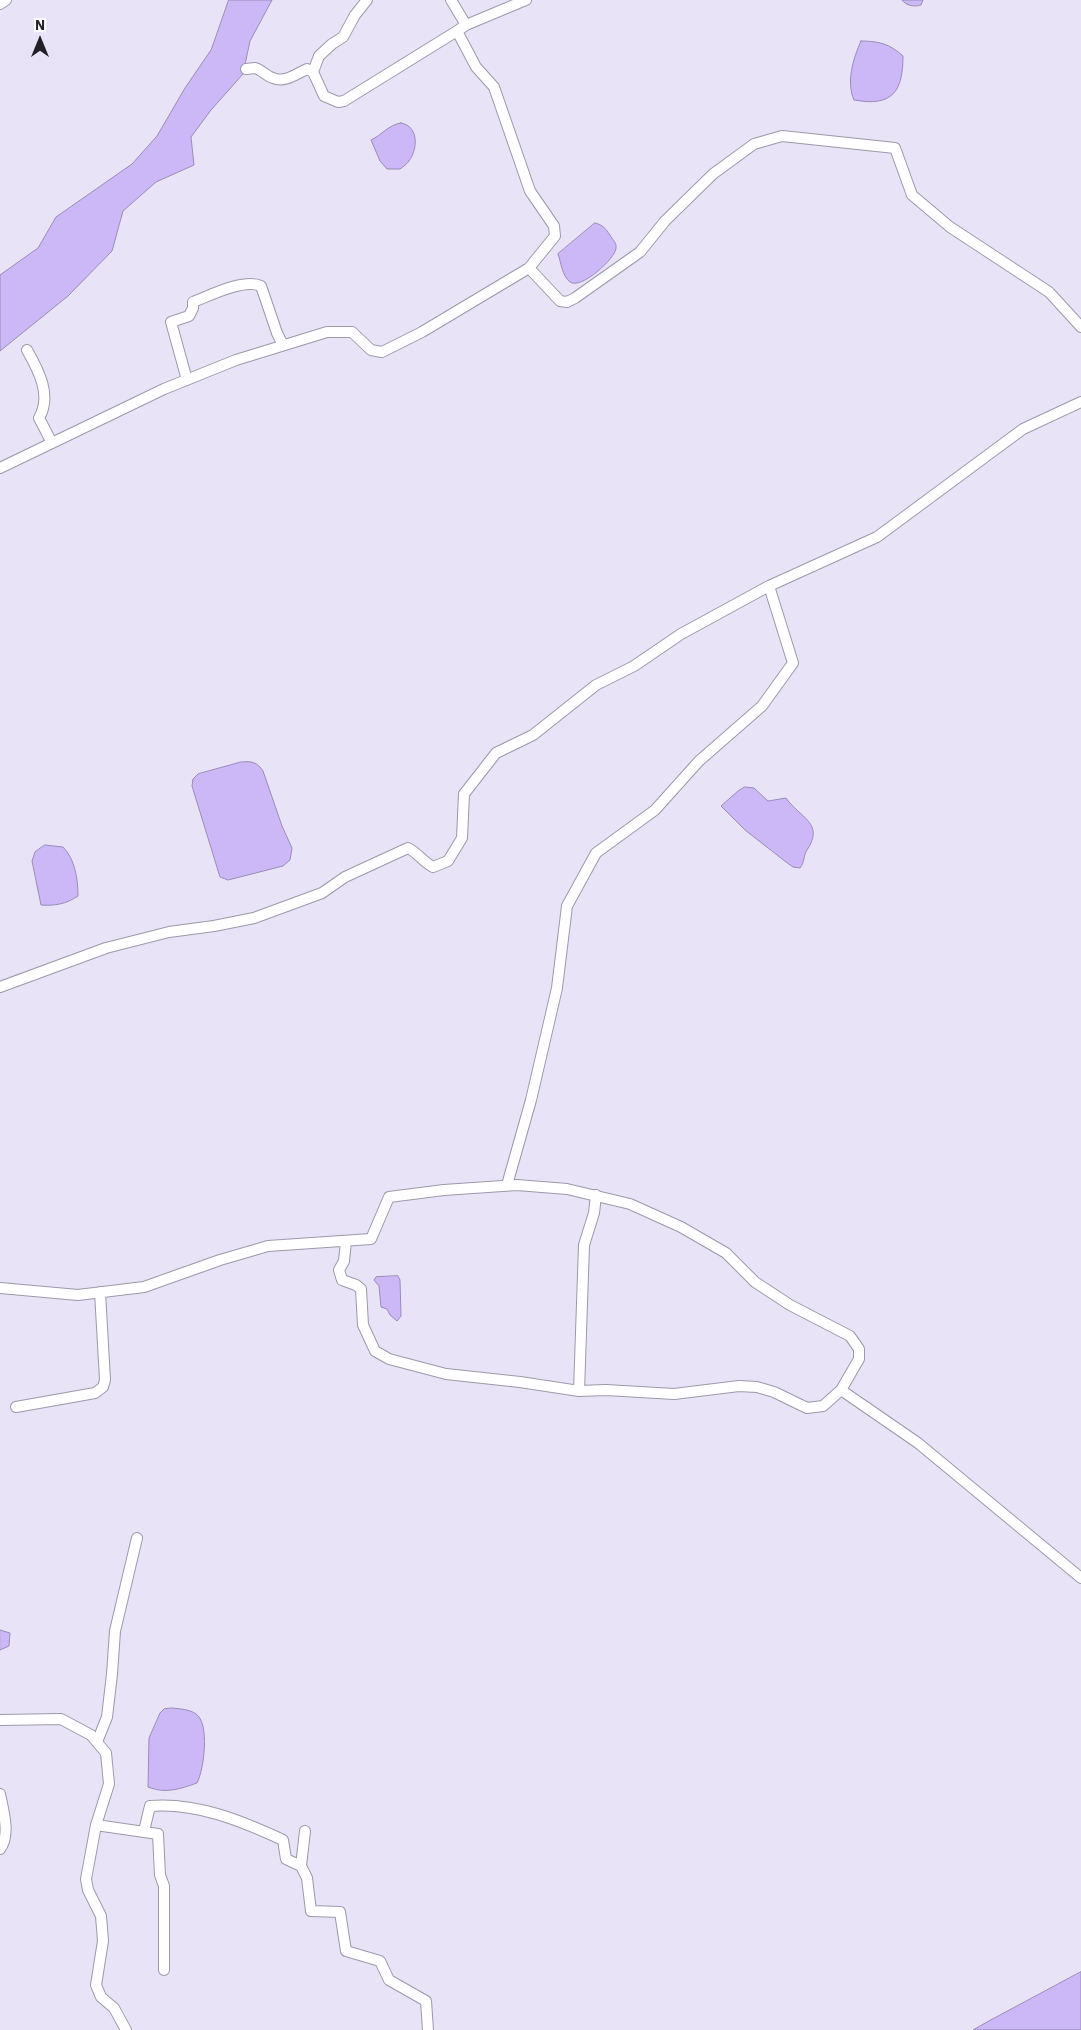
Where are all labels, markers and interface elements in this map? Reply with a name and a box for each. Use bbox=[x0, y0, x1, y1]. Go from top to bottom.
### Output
north arrow bbox=[15, 15, 65, 65]
text: N bbox=[35, 16, 45, 34]

